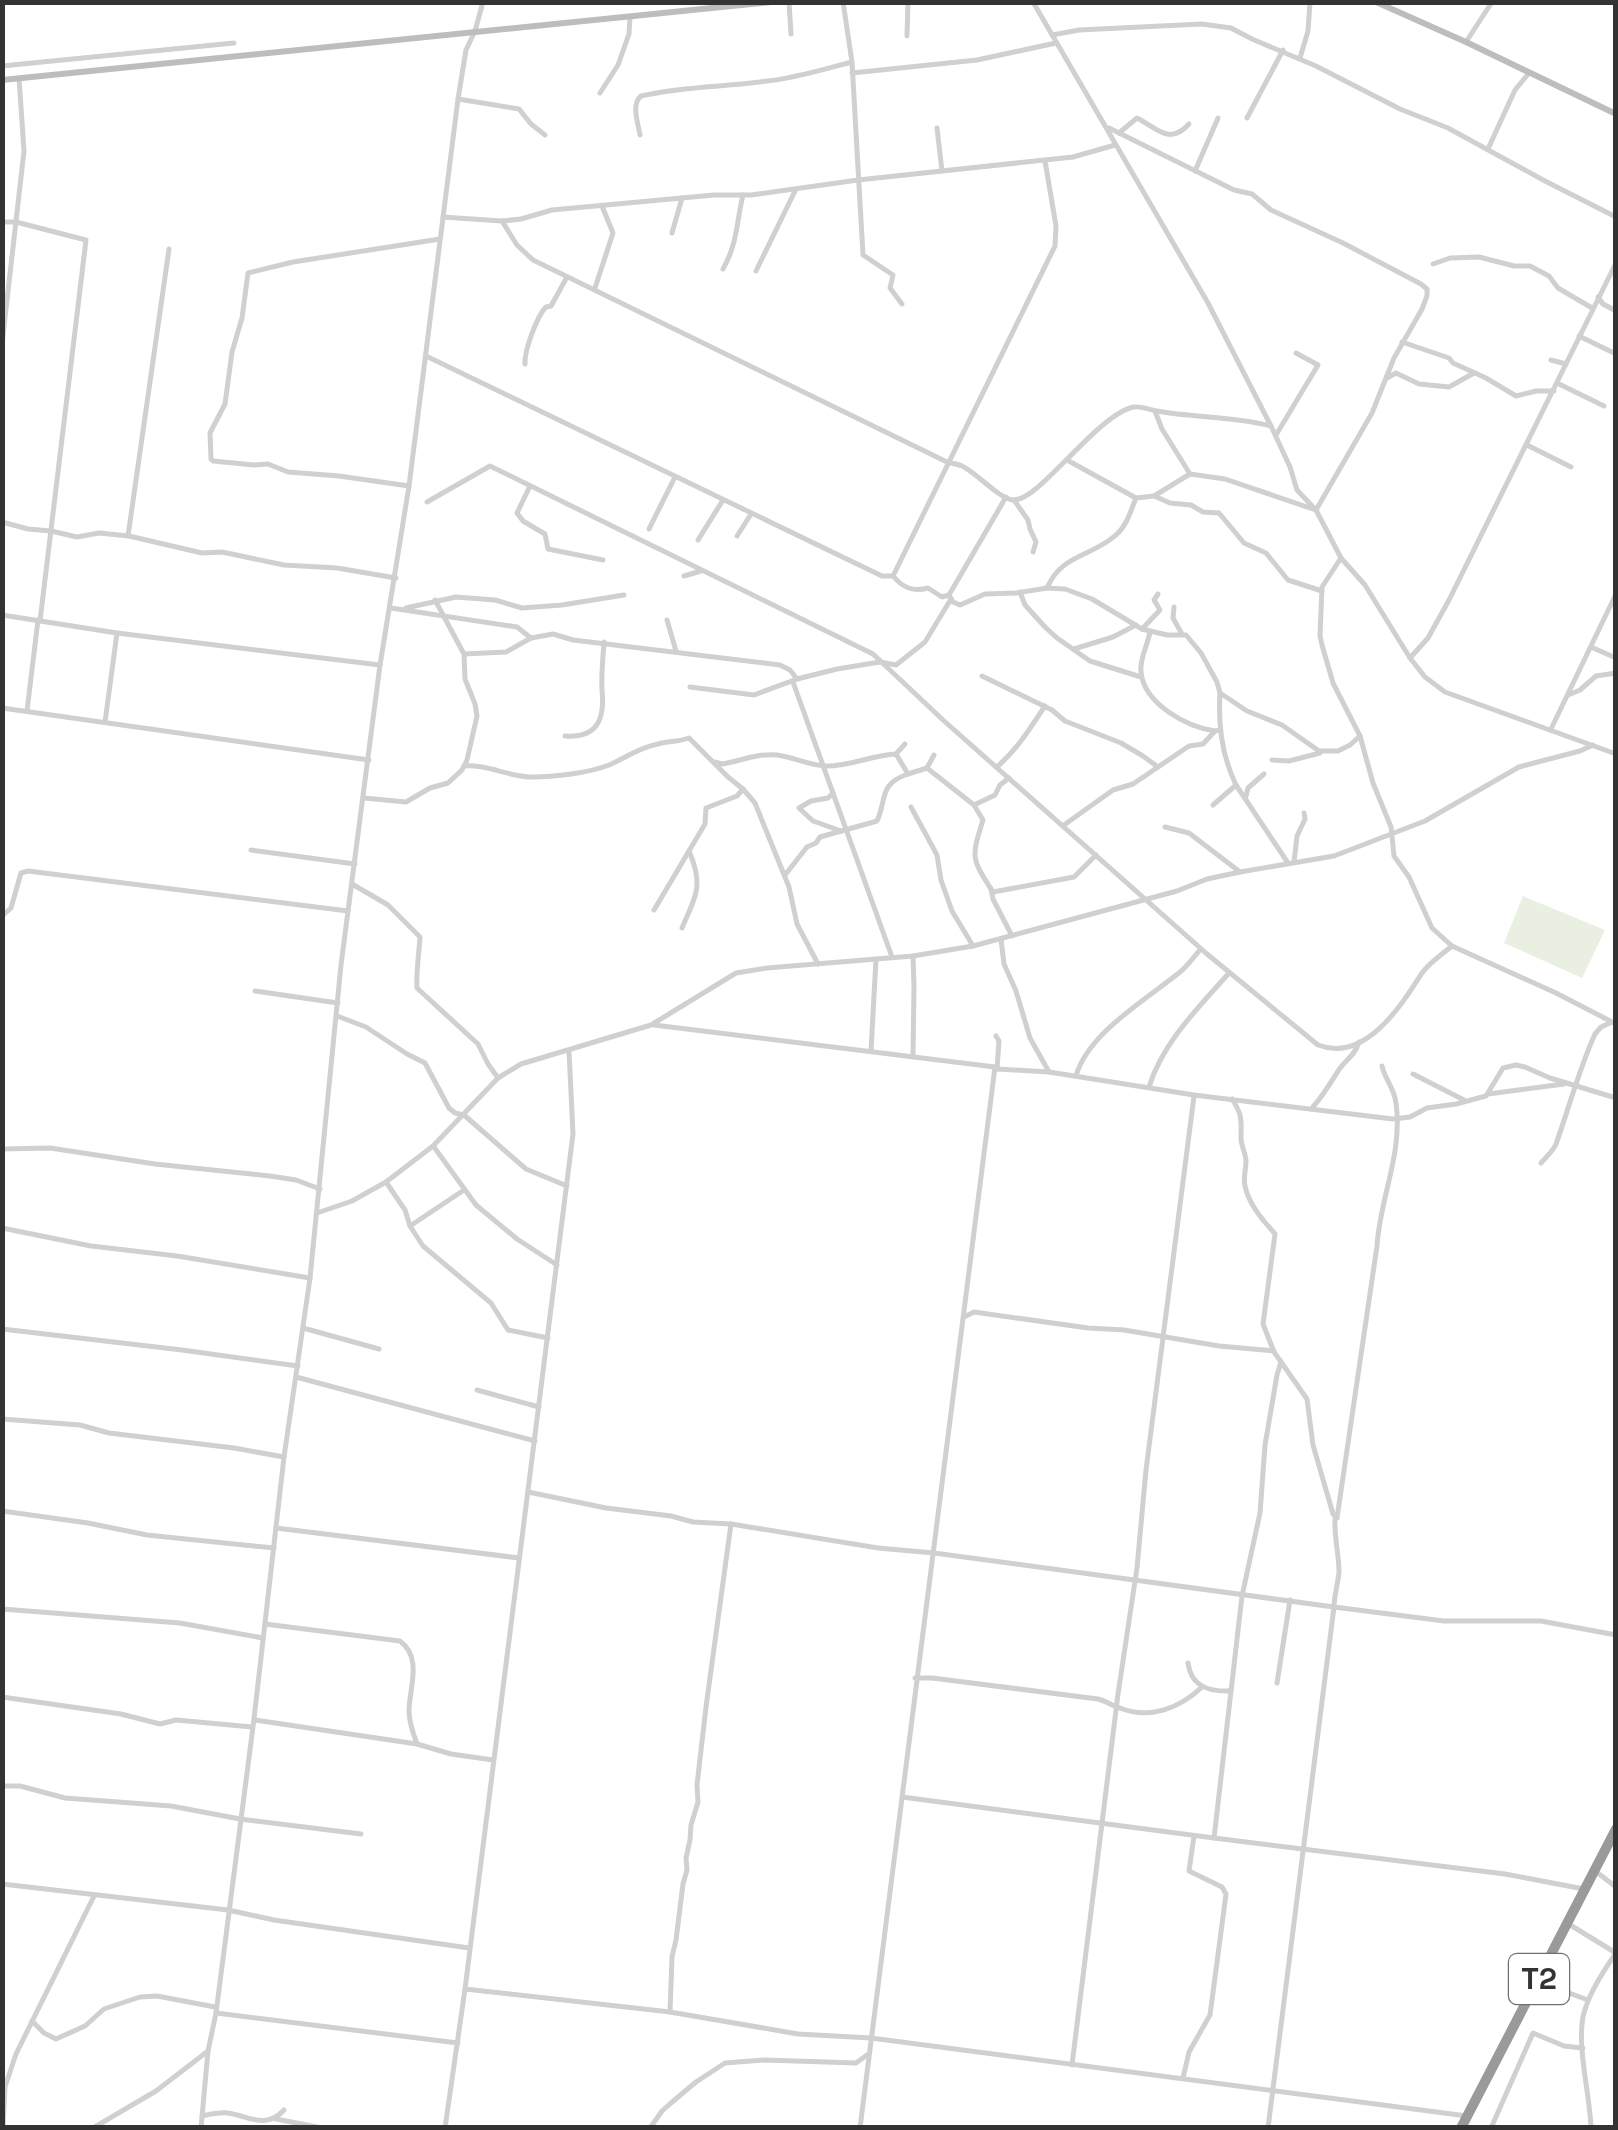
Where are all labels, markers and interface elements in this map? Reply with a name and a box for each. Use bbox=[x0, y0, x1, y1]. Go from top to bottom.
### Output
road number: T2 bbox=[1509, 1954, 1569, 2004]

